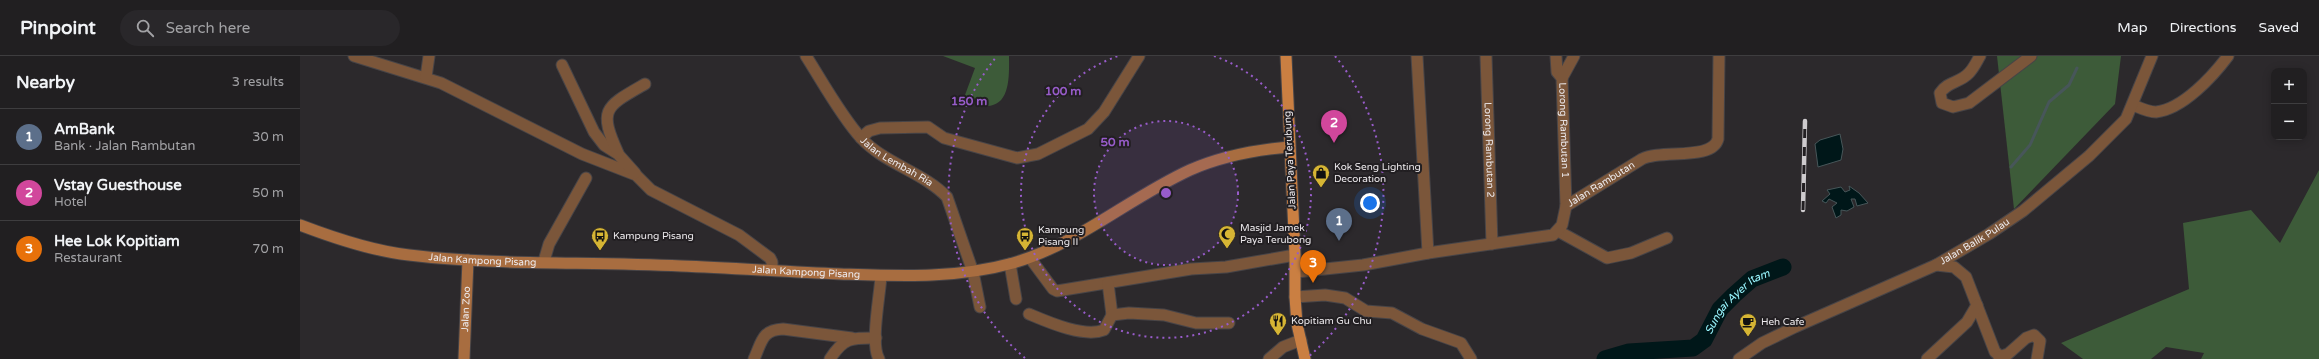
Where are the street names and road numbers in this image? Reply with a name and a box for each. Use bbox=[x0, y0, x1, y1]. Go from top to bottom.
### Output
street label: Lorong Rambutan 1 bbox=[1556, 82, 1571, 178]
street label: Lorong Rambutan 2 bbox=[1481, 102, 1497, 198]
street label: Jalan Paya Terubung bbox=[1281, 111, 1299, 209]
street label: Jalan Lembah Ria bbox=[858, 135, 935, 189]
street label: Jalan Rambutan bbox=[1565, 159, 1637, 210]
street label: Jalan Balik Pulau bbox=[1938, 216, 2012, 267]
street label: Jalan Kampong Pisang bbox=[428, 251, 537, 269]
street label: Jalan Kampong Pisang bbox=[752, 264, 860, 281]
street label: Jalan Zoo bbox=[459, 286, 473, 332]

